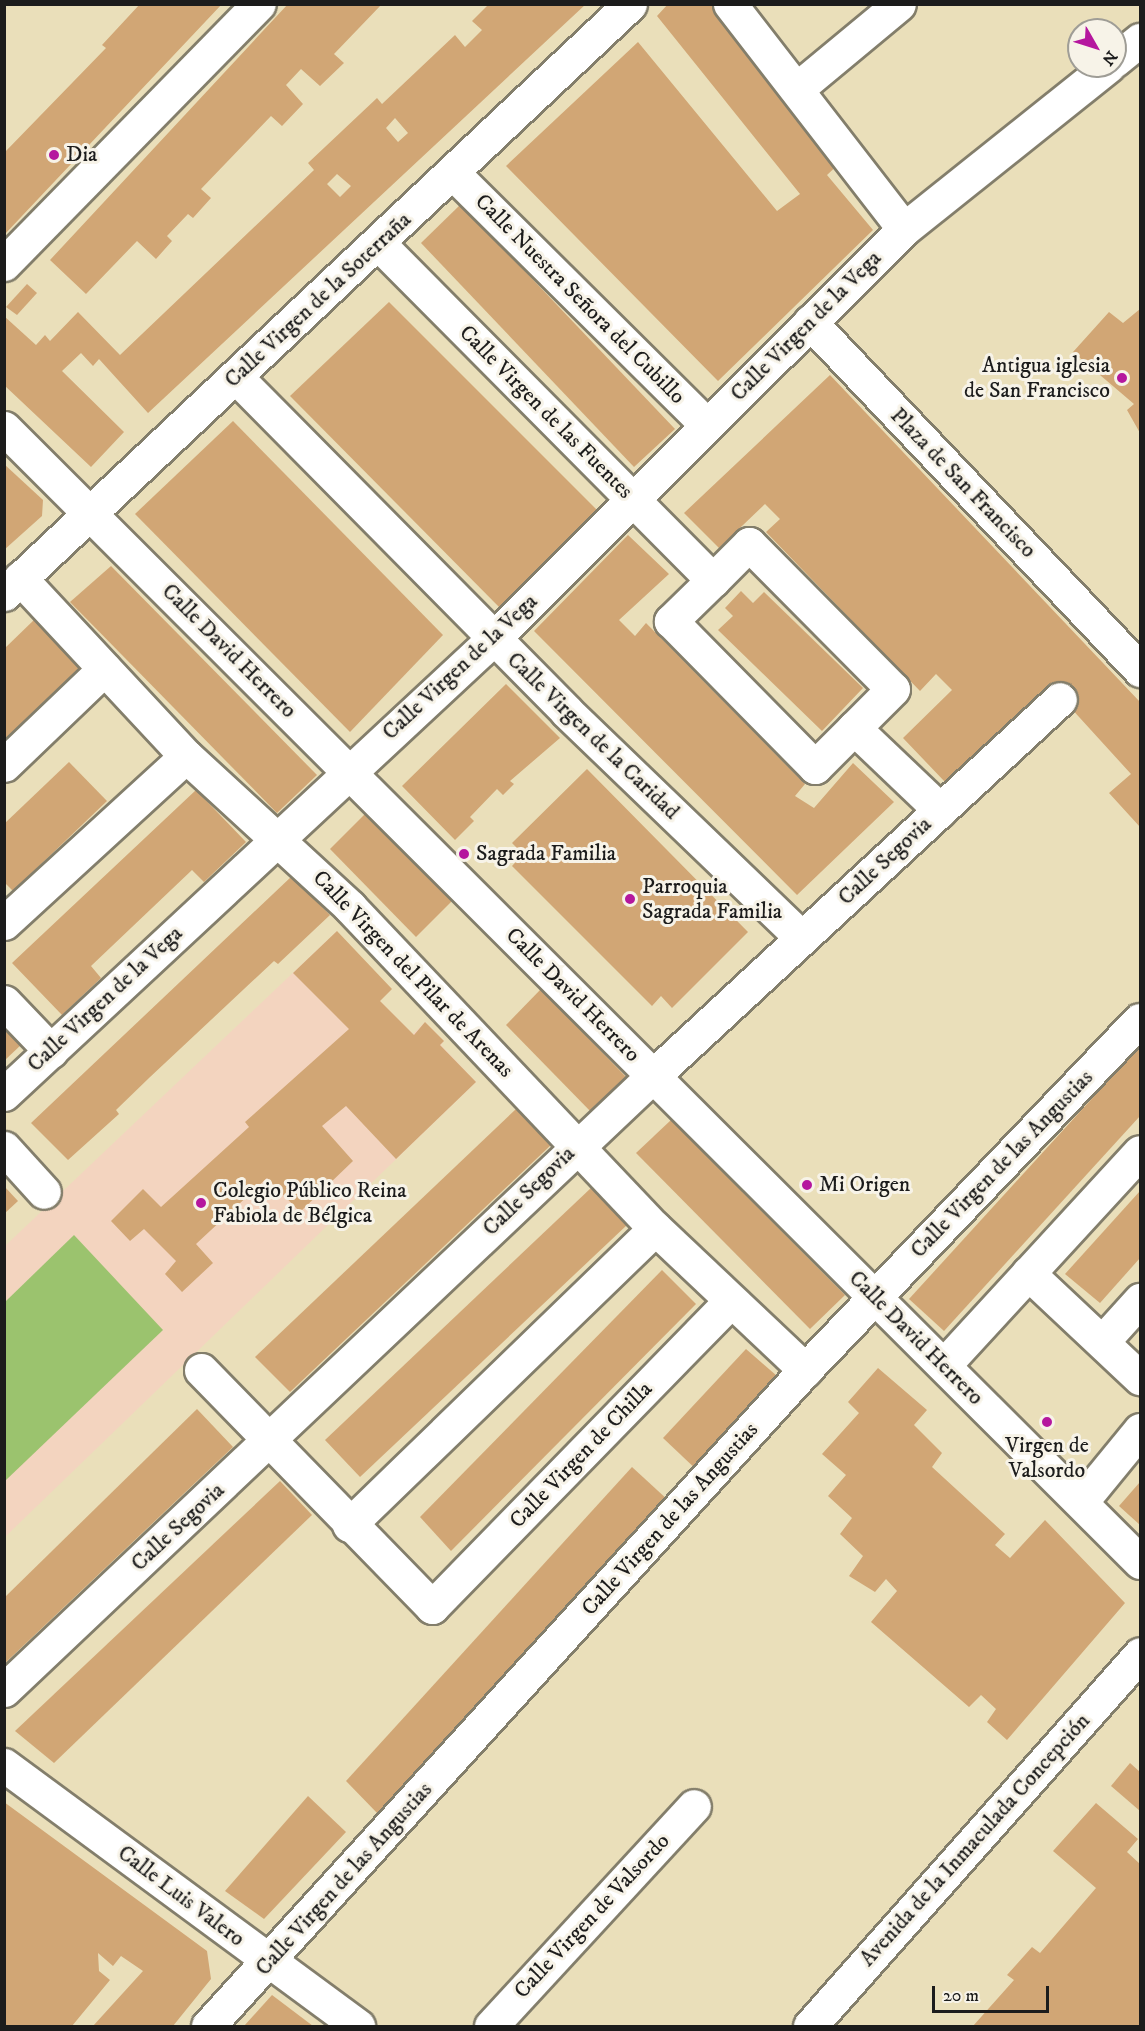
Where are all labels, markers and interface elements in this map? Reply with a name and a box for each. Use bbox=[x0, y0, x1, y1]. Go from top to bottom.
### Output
north arrow bbox=[1067, 18, 1127, 78]
text: N bbox=[1098, 47, 1121, 69]
place label: Dia bbox=[66, 142, 97, 168]
marker: Dia bbox=[47, 148, 61, 162]
street label: Calle Nuestra Señora del Cubillo bbox=[469, 188, 691, 410]
street label: Calle Virgen de la Soterraña bbox=[219, 207, 417, 393]
street label: Calle Virgen de la Vega bbox=[725, 245, 887, 407]
street label: Calle Virgen de las Fuentes bbox=[454, 320, 638, 504]
place label: Antigua iglesia de San Francisco bbox=[964, 352, 1110, 404]
marker: Antigua iglesia de San Francisco bbox=[1115, 371, 1129, 385]
street label: Plaza de San Francisco bbox=[885, 403, 1041, 563]
street label: Calle David Herrero bbox=[156, 578, 302, 724]
street label: Calle Virgen de la Vega bbox=[377, 588, 543, 746]
street label: Calle Virgen de la Caridad bbox=[501, 647, 685, 825]
street label: Calle Segovia bbox=[833, 811, 937, 911]
place label: Sagrada Familia bbox=[476, 841, 616, 867]
marker: Sagrada Familia bbox=[457, 847, 471, 861]
street label: Calle Virgen del Pilar de Arenas bbox=[307, 865, 519, 1083]
place label: Parroquia Sagrada Familia bbox=[642, 873, 782, 924]
marker: Parroquia Sagrada Familia bbox=[623, 892, 637, 906]
street label: Calle Virgen de la Vega bbox=[22, 920, 188, 1078]
street label: Calle David Herrero bbox=[500, 922, 646, 1068]
street label: Calle Virgen de las Angustias bbox=[905, 1065, 1099, 1263]
street label: Calle Segovia bbox=[477, 1141, 581, 1241]
place label: Mi Origen bbox=[819, 1172, 910, 1198]
place label: Colegio Público Reina Fabiola de Bélgica bbox=[213, 1177, 407, 1228]
marker: Mi Origen bbox=[800, 1178, 814, 1192]
marker: Colegio Público Reina Fabiola de Bélgica bbox=[194, 1196, 208, 1210]
street label: Calle David Herrero bbox=[843, 1265, 989, 1411]
street label: Calle Virgen de Chilla bbox=[504, 1376, 658, 1534]
marker: Virgen de Valsordo bbox=[1040, 1415, 1054, 1429]
street label: Calle Virgen de las Angustias bbox=[576, 1417, 764, 1621]
place label: Virgen de Valsordo bbox=[1005, 1432, 1089, 1484]
street label: Calle Segovia bbox=[126, 1477, 230, 1577]
street label: Avenida de la Inmaculada Concepción bbox=[854, 1708, 1096, 1972]
street label: Calle Virgen de las Angustias bbox=[250, 1777, 438, 1981]
street label: Calle Virgen de Valsordo bbox=[509, 1828, 675, 2004]
street label: Calle Luis Valero bbox=[113, 1840, 249, 1952]
scale bar bbox=[935, 1974, 1052, 2012]
text: 20 m bbox=[943, 1985, 979, 2007]

